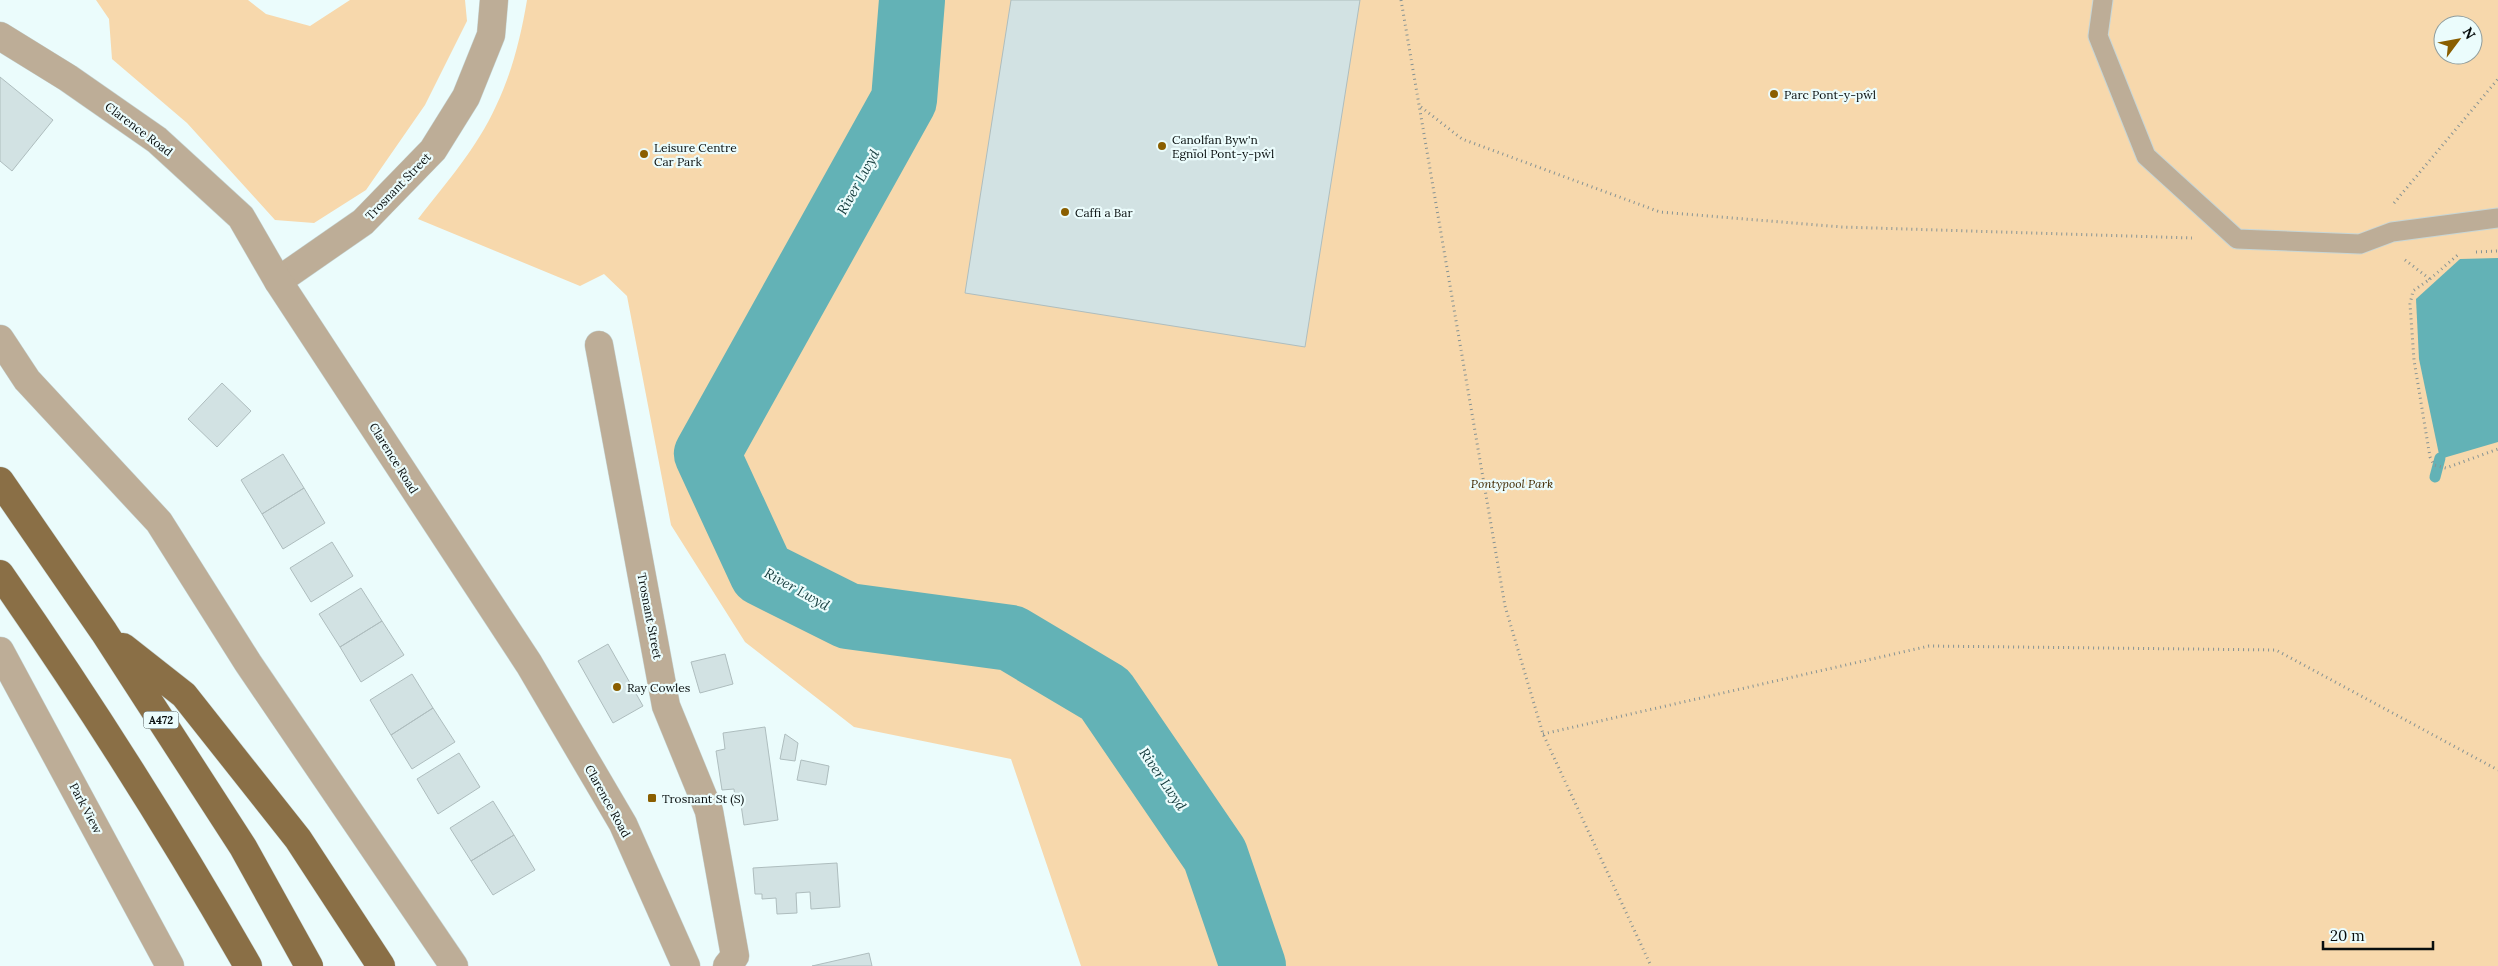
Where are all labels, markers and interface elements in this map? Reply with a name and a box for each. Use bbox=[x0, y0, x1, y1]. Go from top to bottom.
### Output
north arrow bbox=[2433, 15, 2483, 65]
text: N bbox=[2459, 24, 2480, 43]
place label: Parc Pont-y-pŵl bbox=[1784, 87, 1876, 102]
marker: Parc Pont-y-pŵl bbox=[1768, 88, 1780, 100]
street label: Clarence Road bbox=[102, 99, 176, 159]
place label: Canolfan Byw'n Egnïol Pont-y-pŵl bbox=[1172, 132, 1274, 161]
place label: Leisure Centre Car Park bbox=[654, 140, 737, 169]
marker: Canolfan Byw'n Egnïol Pont-y-pŵl bbox=[1156, 140, 1168, 152]
water label: River Lwyd bbox=[833, 146, 883, 218]
marker: Leisure Centre Car Park bbox=[638, 148, 650, 160]
street label: Trosnant Street bbox=[362, 149, 434, 223]
place label: Caffi a Bar bbox=[1075, 205, 1133, 220]
marker: Caffi a Bar bbox=[1059, 206, 1071, 218]
street label: Clarence Road bbox=[366, 420, 422, 496]
park label: Pontypool Park bbox=[1471, 476, 1553, 491]
water label: River Lwyd bbox=[761, 564, 833, 614]
street label: Trosnant Street bbox=[634, 572, 666, 661]
place label: Ray Cowles bbox=[627, 680, 691, 695]
marker: Ray Cowles bbox=[611, 681, 623, 693]
road number: A472 bbox=[144, 712, 178, 728]
water label: River Lwyd bbox=[1136, 744, 1191, 814]
street label: Clarence Road bbox=[582, 762, 634, 840]
street label: Park View bbox=[66, 780, 106, 836]
place label: Trosnant St (S) bbox=[662, 791, 745, 807]
marker: Trosnant St (S) bbox=[646, 792, 658, 804]
scale bar bbox=[2323, 918, 2433, 950]
text: 20 m bbox=[2330, 926, 2365, 945]

